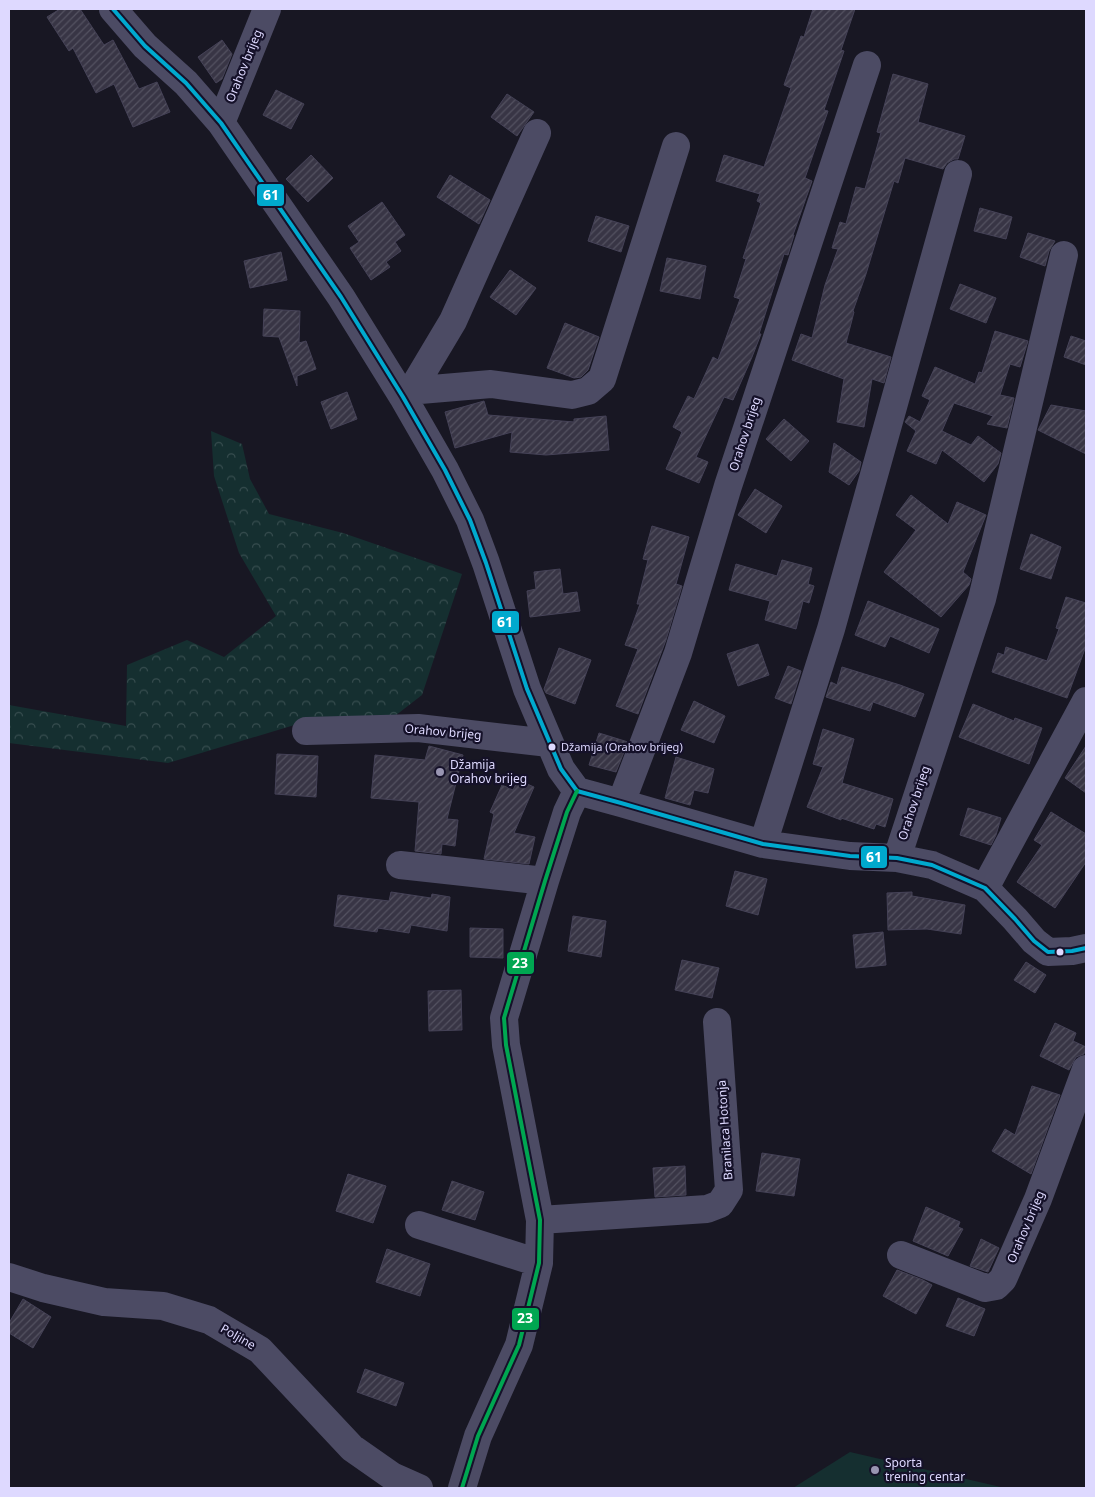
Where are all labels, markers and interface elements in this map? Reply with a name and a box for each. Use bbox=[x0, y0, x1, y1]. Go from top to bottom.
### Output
street label: Orahov brijeg bbox=[221, 27, 266, 105]
line badge: 61 bbox=[256, 183, 285, 207]
text: 61 bbox=[263, 185, 279, 204]
street label: Orahov brijeg bbox=[725, 395, 765, 473]
line badge: 61 bbox=[491, 610, 520, 634]
text: 61 bbox=[497, 612, 513, 631]
street label: Orahov brijeg bbox=[404, 720, 482, 743]
place label: Džamija (Orahov brijeg) bbox=[561, 739, 683, 754]
marker: Džamija (Orahov brijeg) bbox=[547, 742, 557, 752]
place label: Džamija Orahov brijeg bbox=[450, 756, 527, 787]
street label: Orahov brijeg bbox=[894, 764, 934, 842]
marker: Džamija Orahov brijeg bbox=[434, 766, 446, 778]
line badge: 61 bbox=[860, 845, 888, 869]
text: 61 bbox=[866, 847, 882, 866]
unlabelled marker bbox=[1055, 947, 1065, 957]
line badge: 23 bbox=[506, 951, 535, 975]
text: 23 bbox=[512, 953, 528, 972]
street label: Branilaca Hotonja bbox=[713, 1079, 736, 1181]
street label: Orahov brijeg bbox=[1003, 1188, 1048, 1266]
line badge: 23 bbox=[511, 1307, 540, 1331]
text: 23 bbox=[517, 1308, 533, 1327]
street label: Poljine bbox=[218, 1320, 259, 1354]
place label: Sporta trening centar bbox=[885, 1454, 965, 1485]
marker: Sporta trening centar bbox=[869, 1464, 881, 1476]

